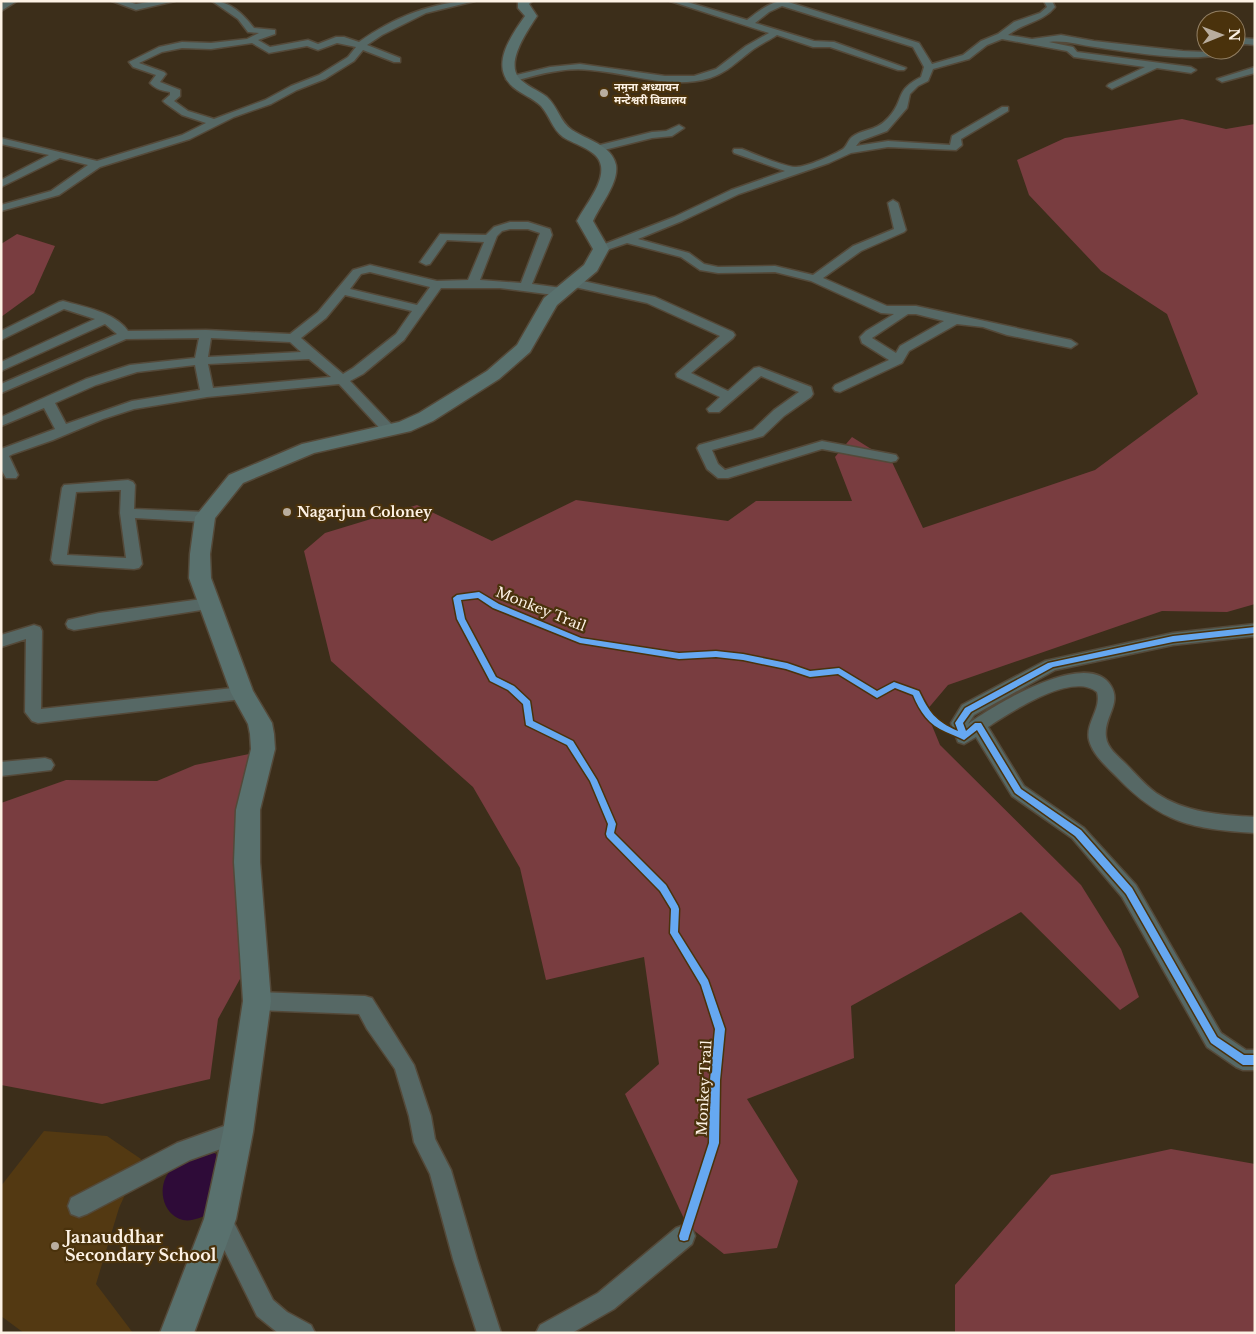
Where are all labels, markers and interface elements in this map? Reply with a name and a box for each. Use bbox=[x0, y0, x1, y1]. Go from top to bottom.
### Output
north arrow bbox=[1196, 10, 1246, 60]
text: N bbox=[1225, 28, 1243, 42]
place label: नमुना अध्यायन मन्टेश्वरी विद्यालय bbox=[614, 80, 687, 107]
marker: नमुना अध्यायन मन्टेश्वरी विद्यालय bbox=[598, 87, 610, 99]
place label: Nagarjun Coloney bbox=[297, 503, 433, 521]
marker: Nagarjun Coloney bbox=[281, 506, 293, 518]
street label: Monkey Trail bbox=[493, 583, 589, 635]
street label: Monkey Trail bbox=[693, 1039, 716, 1136]
place label: Janauddhar Secondary School bbox=[62, 1227, 217, 1265]
marker: Janauddhar Secondary School bbox=[49, 1240, 61, 1252]

